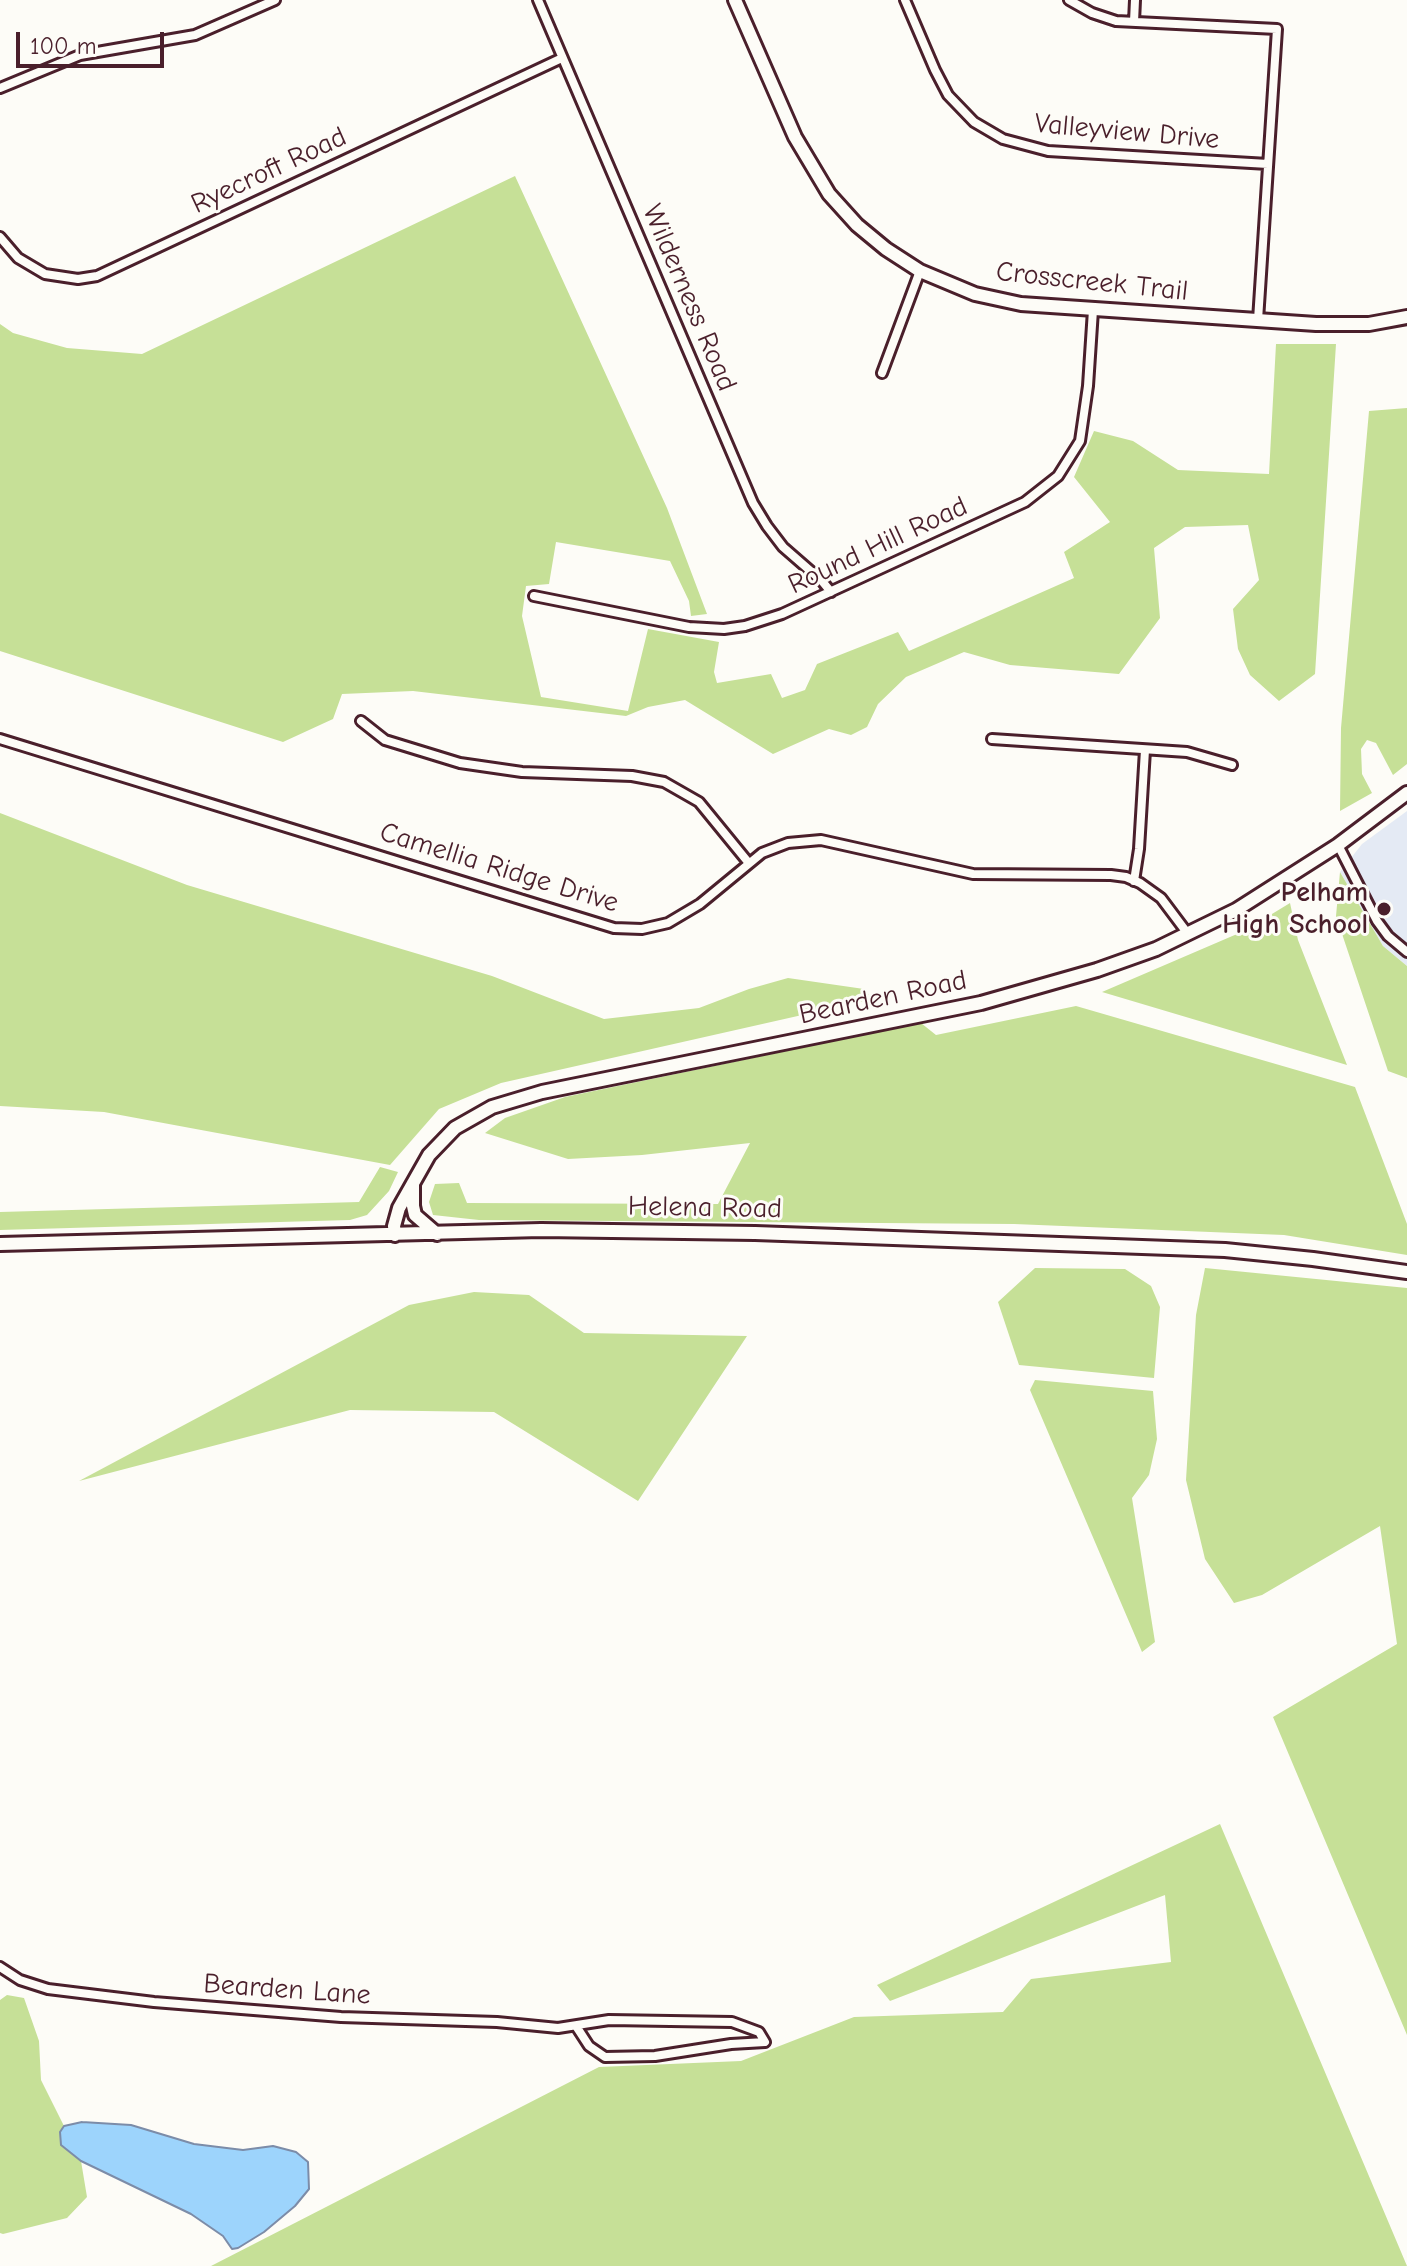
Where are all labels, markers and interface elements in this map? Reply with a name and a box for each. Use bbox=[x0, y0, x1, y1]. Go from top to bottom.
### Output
scale bar bbox=[20, 16, 168, 66]
text: 100 m bbox=[30, 32, 97, 60]
street label: Valleyview Drive bbox=[1033, 107, 1221, 157]
street label: Ryecroft Road bbox=[186, 120, 352, 222]
street label: Wilderness Road bbox=[635, 200, 743, 396]
street label: Crosscreek Trail bbox=[994, 255, 1190, 309]
street label: Round Hill Road bbox=[783, 490, 973, 602]
street label: Camellia Ridge Drive bbox=[376, 816, 622, 920]
place label: Pelham High School bbox=[1222, 876, 1368, 942]
marker: Pelham High School bbox=[1375, 900, 1393, 918]
street label: Bearden Road bbox=[796, 964, 970, 1032]
street label: Helena Road bbox=[628, 1190, 782, 1226]
street label: Bearden Lane bbox=[202, 1967, 372, 2013]

